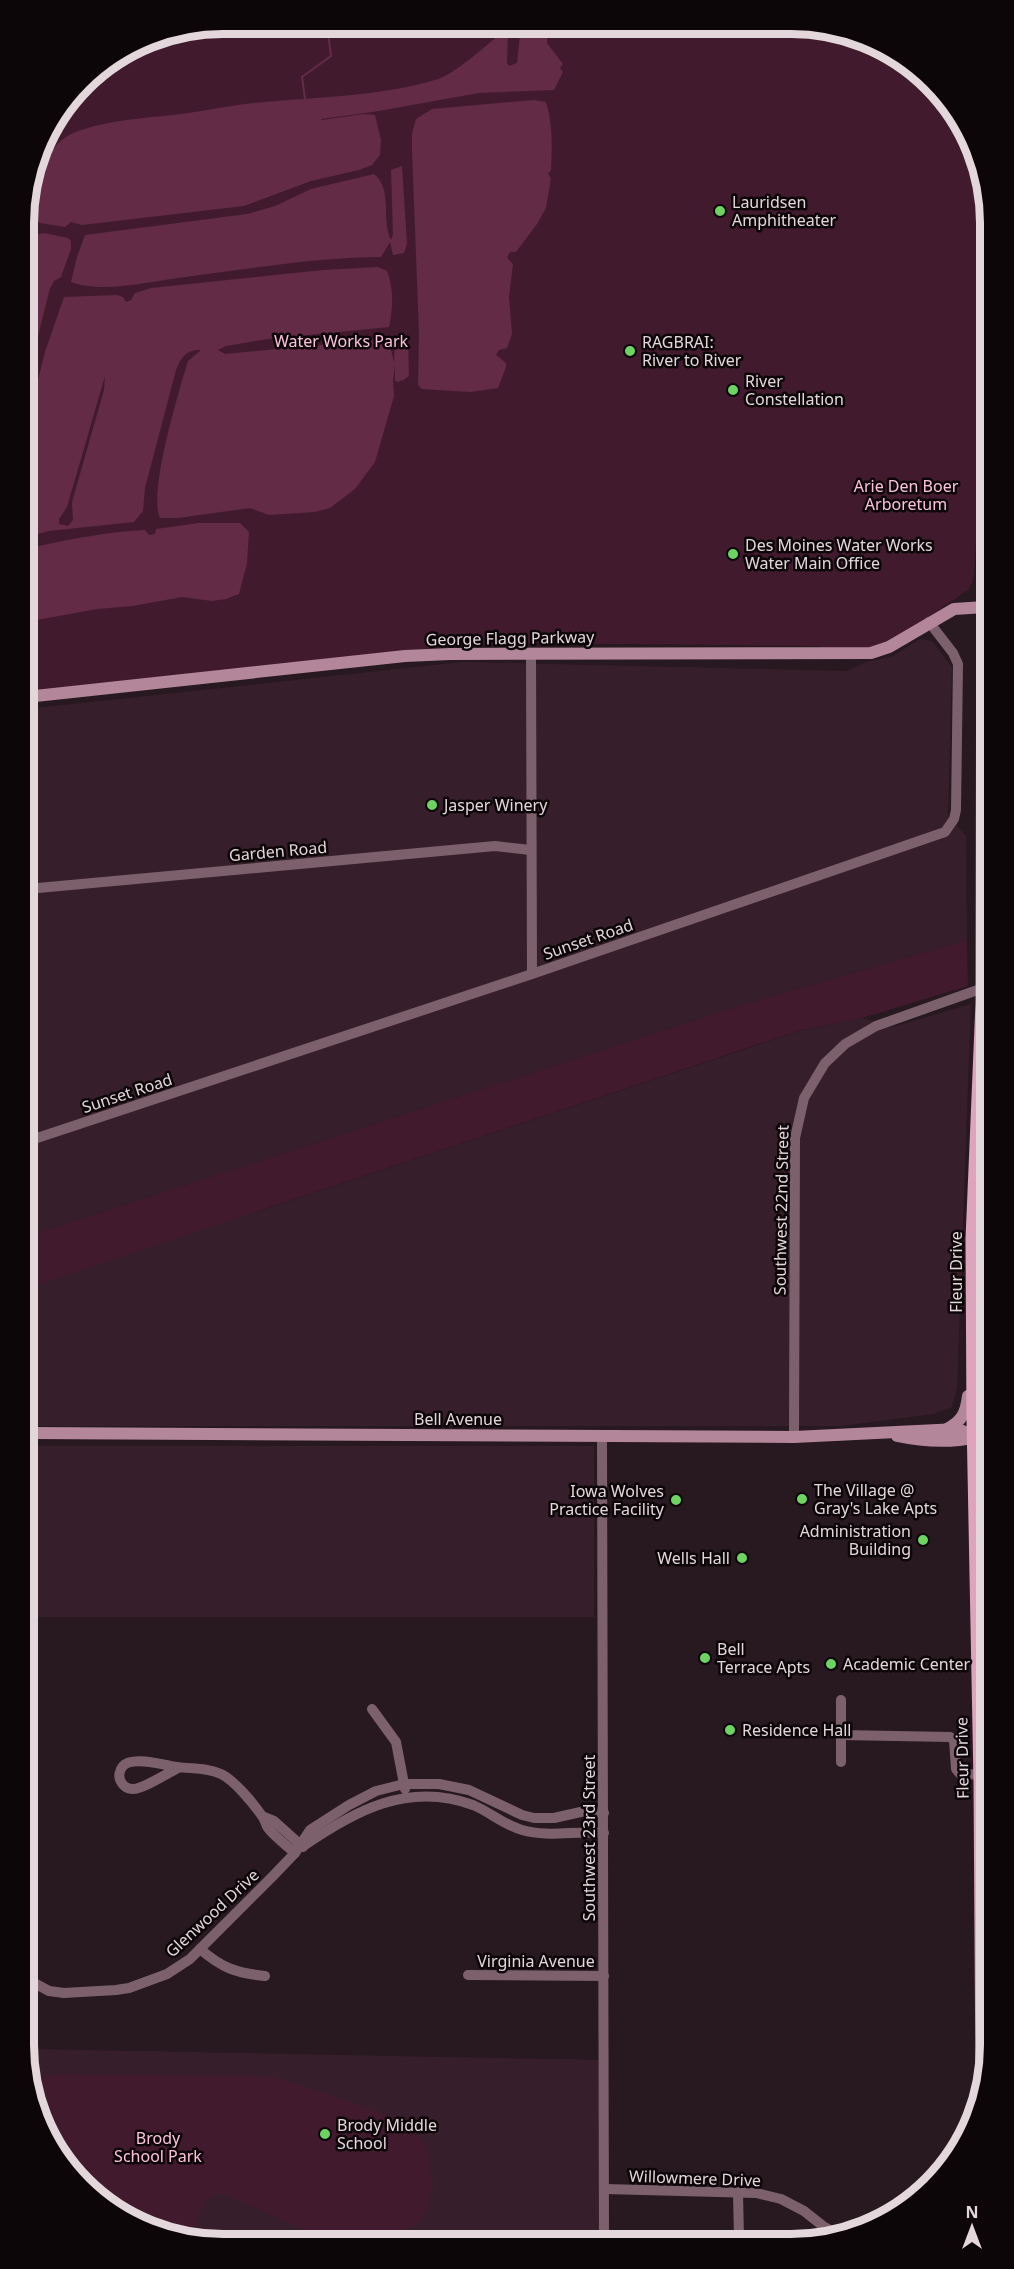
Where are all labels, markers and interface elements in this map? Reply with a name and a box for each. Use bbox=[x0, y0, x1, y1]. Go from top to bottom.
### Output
place label: Lauridsen Amphitheater bbox=[732, 191, 837, 231]
marker: Lauridsen Amphitheater bbox=[713, 204, 727, 218]
park label: Water Works Park bbox=[274, 330, 409, 352]
place label: RAGBRAI: River to River bbox=[642, 331, 742, 371]
marker: RAGBRAI: River to River bbox=[623, 344, 637, 358]
place label: River Constellation bbox=[745, 370, 844, 410]
marker: River Constellation bbox=[726, 383, 740, 397]
park label: Arie Den Boer Arboretum bbox=[854, 475, 959, 515]
place label: Des Moines Water Works Water Main Office bbox=[745, 534, 933, 574]
marker: Des Moines Water Works Water Main Office bbox=[726, 547, 740, 561]
street label: George Flagg Parkway bbox=[426, 626, 595, 650]
place label: Jasper Winery bbox=[442, 794, 548, 816]
marker: Jasper Winery bbox=[425, 798, 439, 812]
street label: Garden Road bbox=[228, 836, 328, 866]
street label: Sunset Road bbox=[540, 913, 636, 965]
street label: Sunset Road bbox=[79, 1068, 175, 1118]
street label: Southwest 22nd Street bbox=[769, 1125, 793, 1295]
street label: Fleur Drive bbox=[945, 1231, 967, 1313]
street label: Bell Avenue bbox=[414, 1408, 502, 1430]
place label: The Village @ Gray's Lake Apts bbox=[814, 1479, 937, 1519]
place label: Iowa Wolves Practice Facility bbox=[549, 1480, 665, 1520]
marker: The Village @ Gray's Lake Apts bbox=[795, 1492, 809, 1506]
marker: Iowa Wolves Practice Facility bbox=[669, 1493, 683, 1507]
place label: Administration Building bbox=[800, 1520, 911, 1560]
marker: Administration Building bbox=[916, 1533, 930, 1547]
place label: Wells Hall bbox=[657, 1547, 730, 1569]
marker: Wells Hall bbox=[735, 1551, 749, 1565]
place label: Bell Terrace Apts bbox=[717, 1638, 810, 1678]
marker: Bell Terrace Apts bbox=[698, 1651, 712, 1665]
place label: Academic Center bbox=[843, 1653, 970, 1675]
marker: Academic Center bbox=[824, 1657, 838, 1671]
street label: Fleur Drive bbox=[950, 1717, 974, 1799]
place label: Residence Hall bbox=[742, 1719, 851, 1741]
marker: Residence Hall bbox=[723, 1723, 737, 1737]
street label: Southwest 23rd Street bbox=[578, 1755, 600, 1921]
street label: Glenwood Drive bbox=[161, 1864, 263, 1962]
street label: Virginia Avenue bbox=[477, 1950, 595, 1972]
place label: Brody Middle School bbox=[337, 2114, 437, 2154]
park label: Brody School Park bbox=[114, 2127, 202, 2167]
marker: Brody Middle School bbox=[318, 2127, 332, 2141]
street label: Willowmere Drive bbox=[629, 2165, 761, 2191]
north arrow bbox=[942, 2197, 1002, 2257]
text: N bbox=[965, 2201, 979, 2223]

